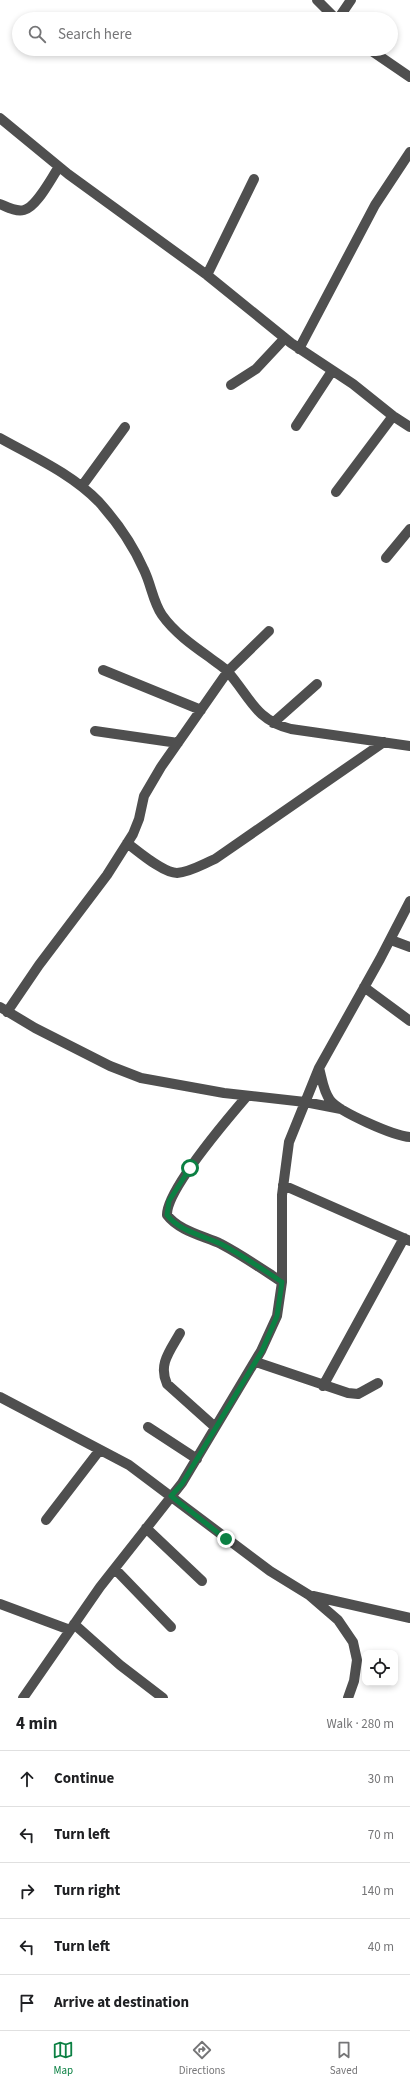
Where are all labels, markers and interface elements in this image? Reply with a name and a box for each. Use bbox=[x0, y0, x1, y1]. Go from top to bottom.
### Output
search box bbox=[12, 12, 398, 56]
icon: search bbox=[26, 23, 48, 45]
text: Search here bbox=[58, 24, 132, 45]
route start bbox=[181, 1159, 199, 1177]
route end bbox=[217, 1530, 235, 1548]
map controls bbox=[362, 1650, 398, 1686]
button: locate bbox=[362, 1650, 398, 1686]
text: 4 min bbox=[16, 1712, 57, 1736]
text: Walk · 280 m bbox=[326, 1715, 394, 1733]
icon: ahead bbox=[16, 1768, 38, 1790]
text: Continue bbox=[54, 1768, 114, 1789]
text: 30 m bbox=[368, 1770, 394, 1788]
icon: left bbox=[16, 1824, 38, 1846]
text: Turn left bbox=[54, 1824, 110, 1845]
text: 70 m bbox=[368, 1826, 394, 1844]
icon: right bbox=[16, 1880, 38, 1902]
text: Turn right bbox=[54, 1880, 120, 1901]
text: 140 m bbox=[361, 1882, 394, 1900]
icon: left bbox=[16, 1936, 38, 1958]
text: Turn left bbox=[54, 1936, 110, 1957]
text: 40 m bbox=[368, 1938, 394, 1956]
icon: arrive bbox=[16, 1992, 38, 2014]
text: Arrive at destination bbox=[54, 1992, 189, 2013]
tab: Map bbox=[52, 2039, 74, 2078]
tab: Directions bbox=[179, 2039, 225, 2078]
tab: Saved bbox=[330, 2039, 358, 2078]

